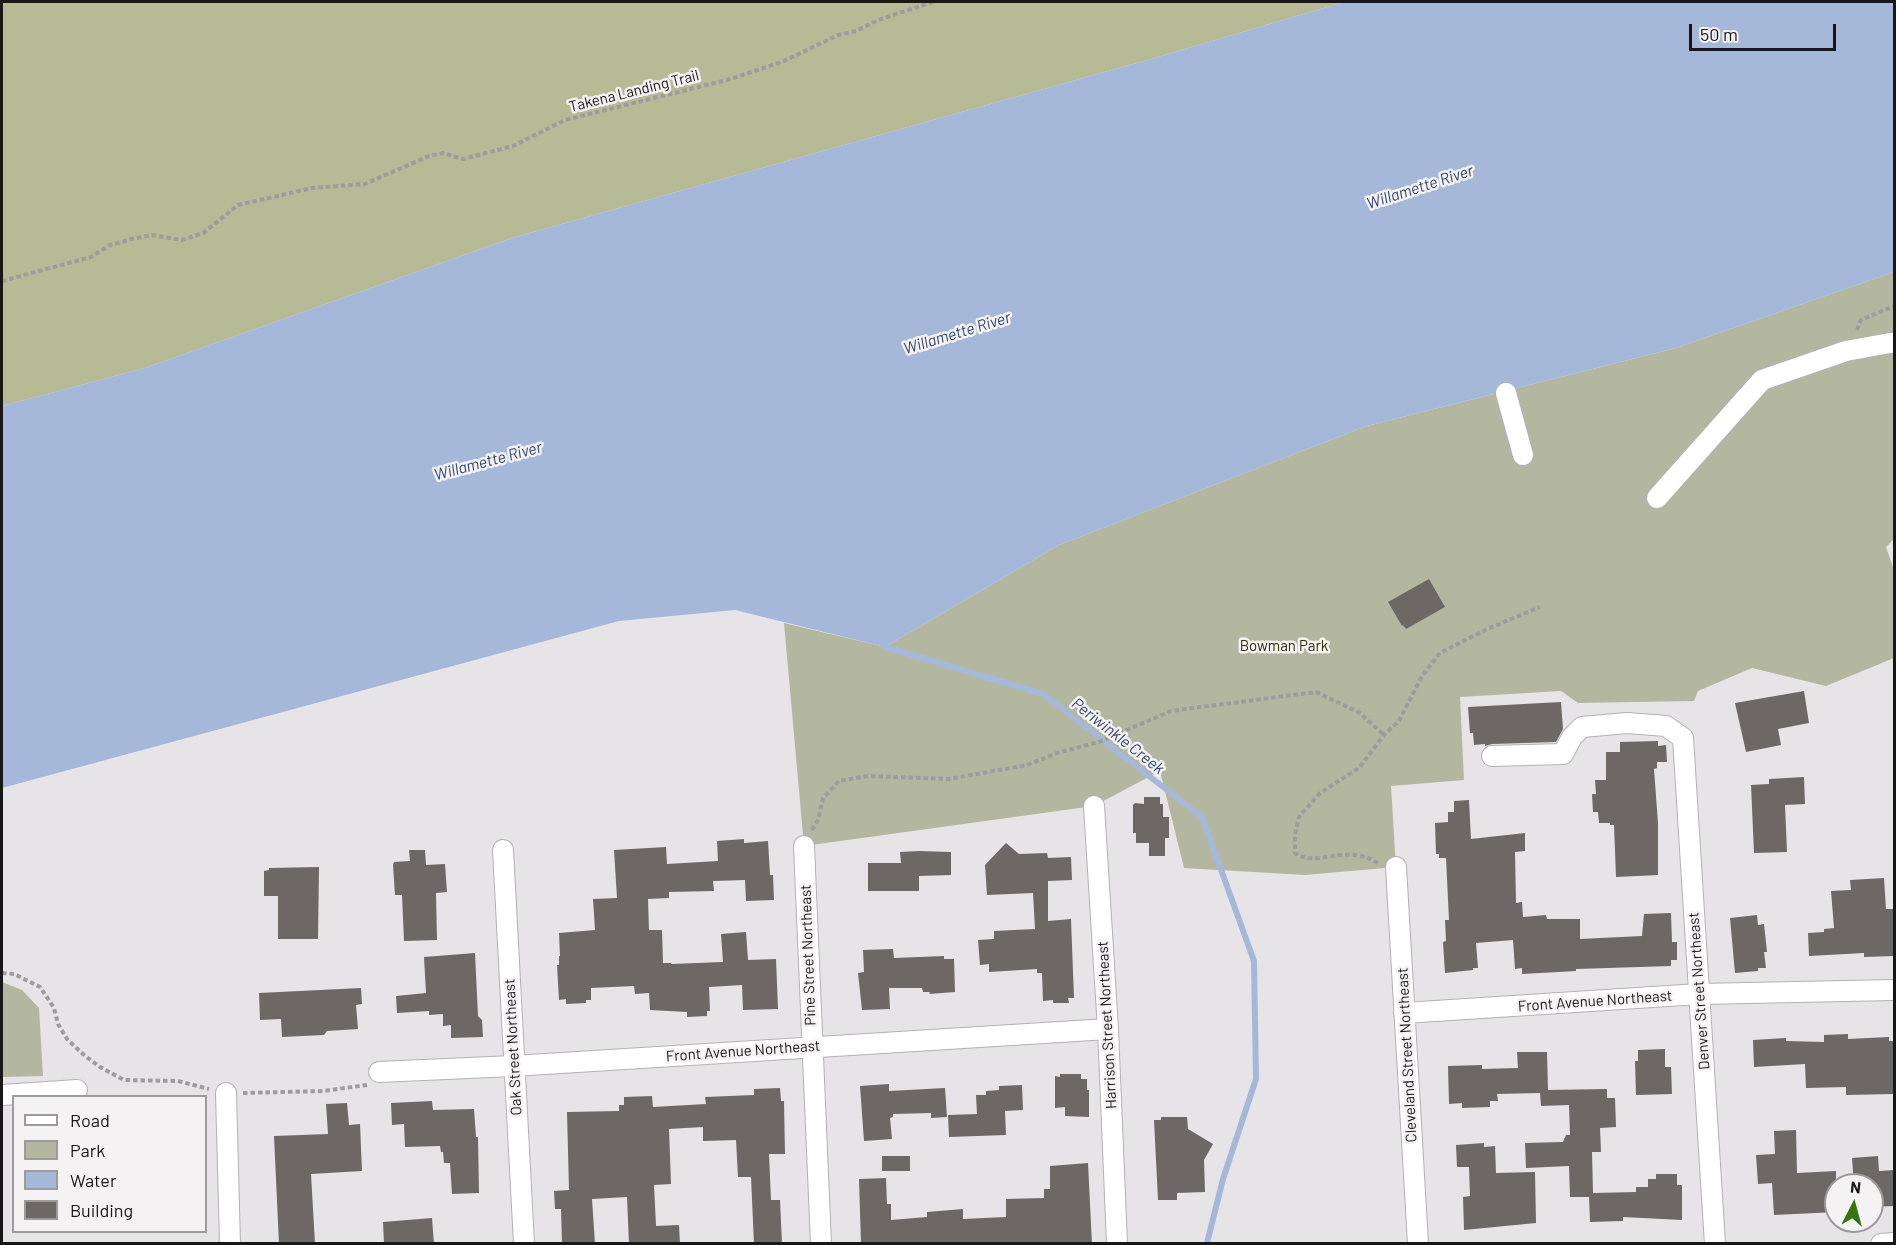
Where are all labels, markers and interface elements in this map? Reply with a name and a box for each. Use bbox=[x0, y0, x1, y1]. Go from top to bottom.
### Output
scale bar bbox=[1692, 12, 1839, 50]
text: 50 m bbox=[1700, 23, 1738, 45]
street label: Takena Landing Trail bbox=[567, 66, 701, 116]
water label: Willamette River bbox=[1364, 161, 1476, 213]
water label: Willamette River bbox=[901, 308, 1013, 358]
water label: Willamette River bbox=[432, 437, 544, 485]
park label: Bowman Park bbox=[1240, 637, 1328, 655]
water label: Periwinkle Creek bbox=[1068, 694, 1168, 778]
street label: Pine Street Northeast bbox=[797, 884, 819, 1026]
street label: Denver Street Northeast bbox=[1685, 911, 1713, 1071]
street label: Harrison Street Northeast bbox=[1094, 940, 1120, 1110]
street label: Cleveland Street Northeast bbox=[1393, 967, 1421, 1143]
street label: Oak Street Northeast bbox=[500, 978, 526, 1116]
street label: Front Avenue Northeast bbox=[1517, 987, 1673, 1015]
street label: Front Avenue Northeast bbox=[665, 1037, 821, 1065]
legend bbox=[12, 1095, 207, 1233]
text: Road bbox=[70, 1109, 110, 1131]
text: Park bbox=[70, 1139, 105, 1161]
text: Water bbox=[70, 1169, 117, 1191]
north arrow bbox=[1824, 1173, 1884, 1233]
text: N bbox=[1849, 1177, 1862, 1197]
text: Building bbox=[70, 1199, 133, 1221]

